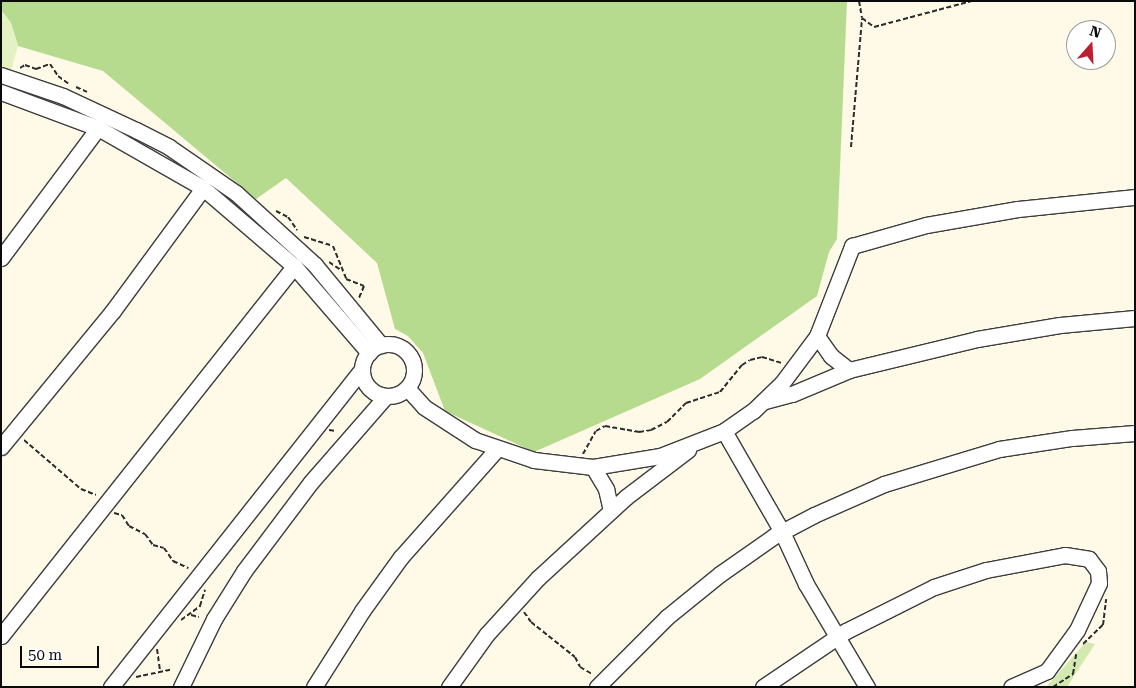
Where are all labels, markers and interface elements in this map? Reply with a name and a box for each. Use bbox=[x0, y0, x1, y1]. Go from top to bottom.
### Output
north arrow bbox=[1066, 20, 1116, 70]
text: N bbox=[1088, 22, 1103, 41]
scale bar bbox=[22, 636, 101, 668]
text: 50 m bbox=[28, 646, 62, 664]

